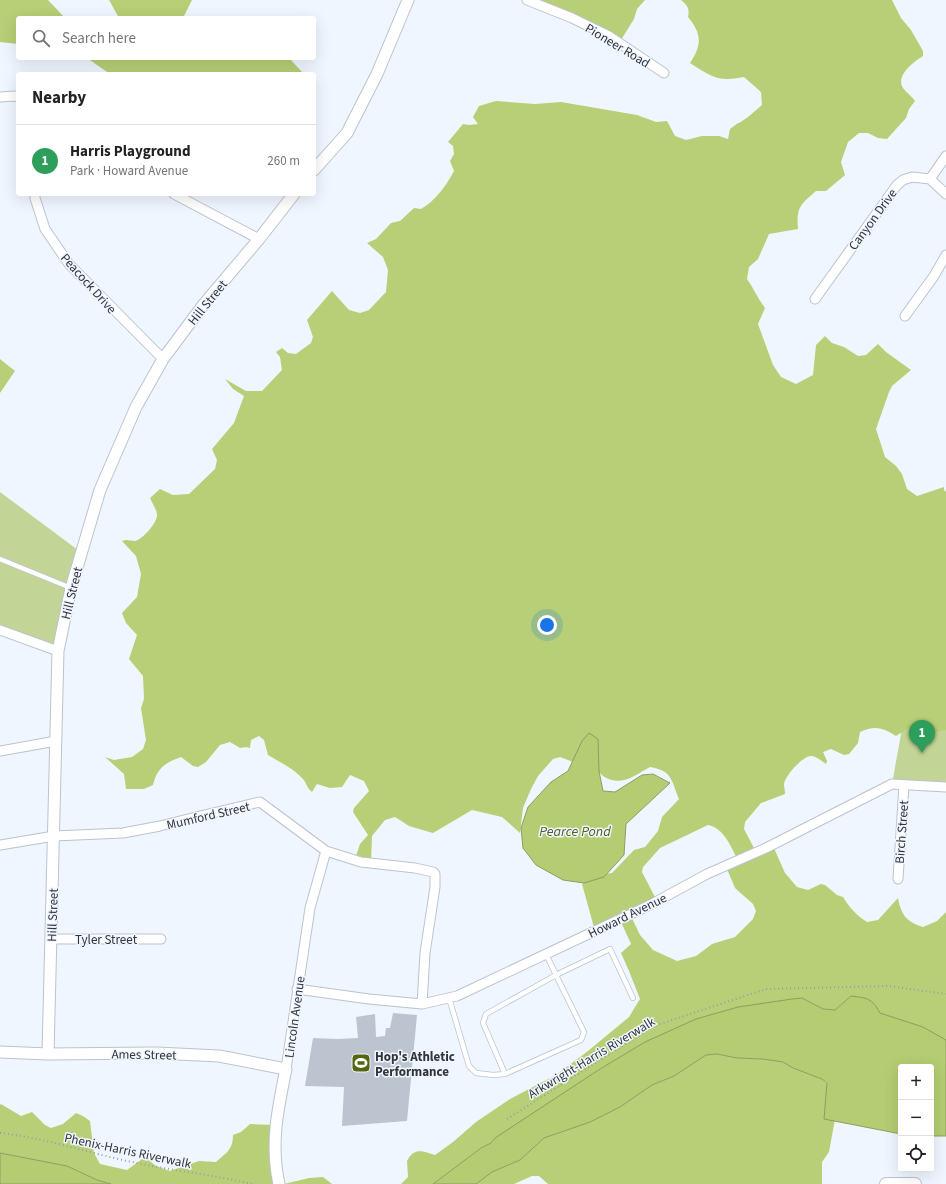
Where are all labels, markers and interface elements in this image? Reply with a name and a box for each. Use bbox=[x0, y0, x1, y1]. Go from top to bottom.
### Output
search box bbox=[16, 16, 316, 60]
street label: Pioneer Road bbox=[582, 19, 653, 72]
icon: search bbox=[30, 27, 52, 49]
text: Search here bbox=[62, 28, 136, 49]
text: Nearby bbox=[32, 86, 86, 110]
text: Harris Playground bbox=[70, 141, 191, 162]
text: 1 bbox=[42, 152, 48, 170]
text: 260 m bbox=[267, 152, 300, 170]
text: Park · Howard Avenue bbox=[70, 162, 188, 180]
street label: Canyon Drive bbox=[844, 185, 901, 254]
street label: Peacock Drive bbox=[56, 250, 120, 318]
street label: Hill Street bbox=[184, 276, 232, 329]
street label: Hill Street bbox=[57, 565, 87, 621]
your location bbox=[537, 615, 557, 635]
pin: 1 bbox=[909, 720, 935, 753]
street label: Mumford Street bbox=[165, 798, 252, 834]
street label: Birch Street bbox=[891, 799, 913, 864]
water label: Pearce Pond bbox=[539, 822, 611, 842]
street label: Hill Street bbox=[43, 887, 63, 942]
street label: Howard Avenue bbox=[585, 889, 670, 943]
street label: Tyler Street bbox=[75, 931, 138, 949]
street label: Lincoln Avenue bbox=[280, 975, 310, 1059]
street label: Arkwright-Harris Riverwalk bbox=[525, 1012, 659, 1103]
street label: Ames Street bbox=[111, 1045, 177, 1065]
place label: Hop's Athletic Performance bbox=[375, 1048, 455, 1081]
sports icon: Hop's Athletic Performance bbox=[350, 1052, 372, 1074]
map controls bbox=[898, 1064, 934, 1172]
button: + bbox=[898, 1064, 934, 1100]
button: − bbox=[898, 1100, 934, 1136]
street label: Phenix-Harris Riverwalk bbox=[63, 1129, 194, 1173]
button: locate bbox=[898, 1136, 934, 1172]

